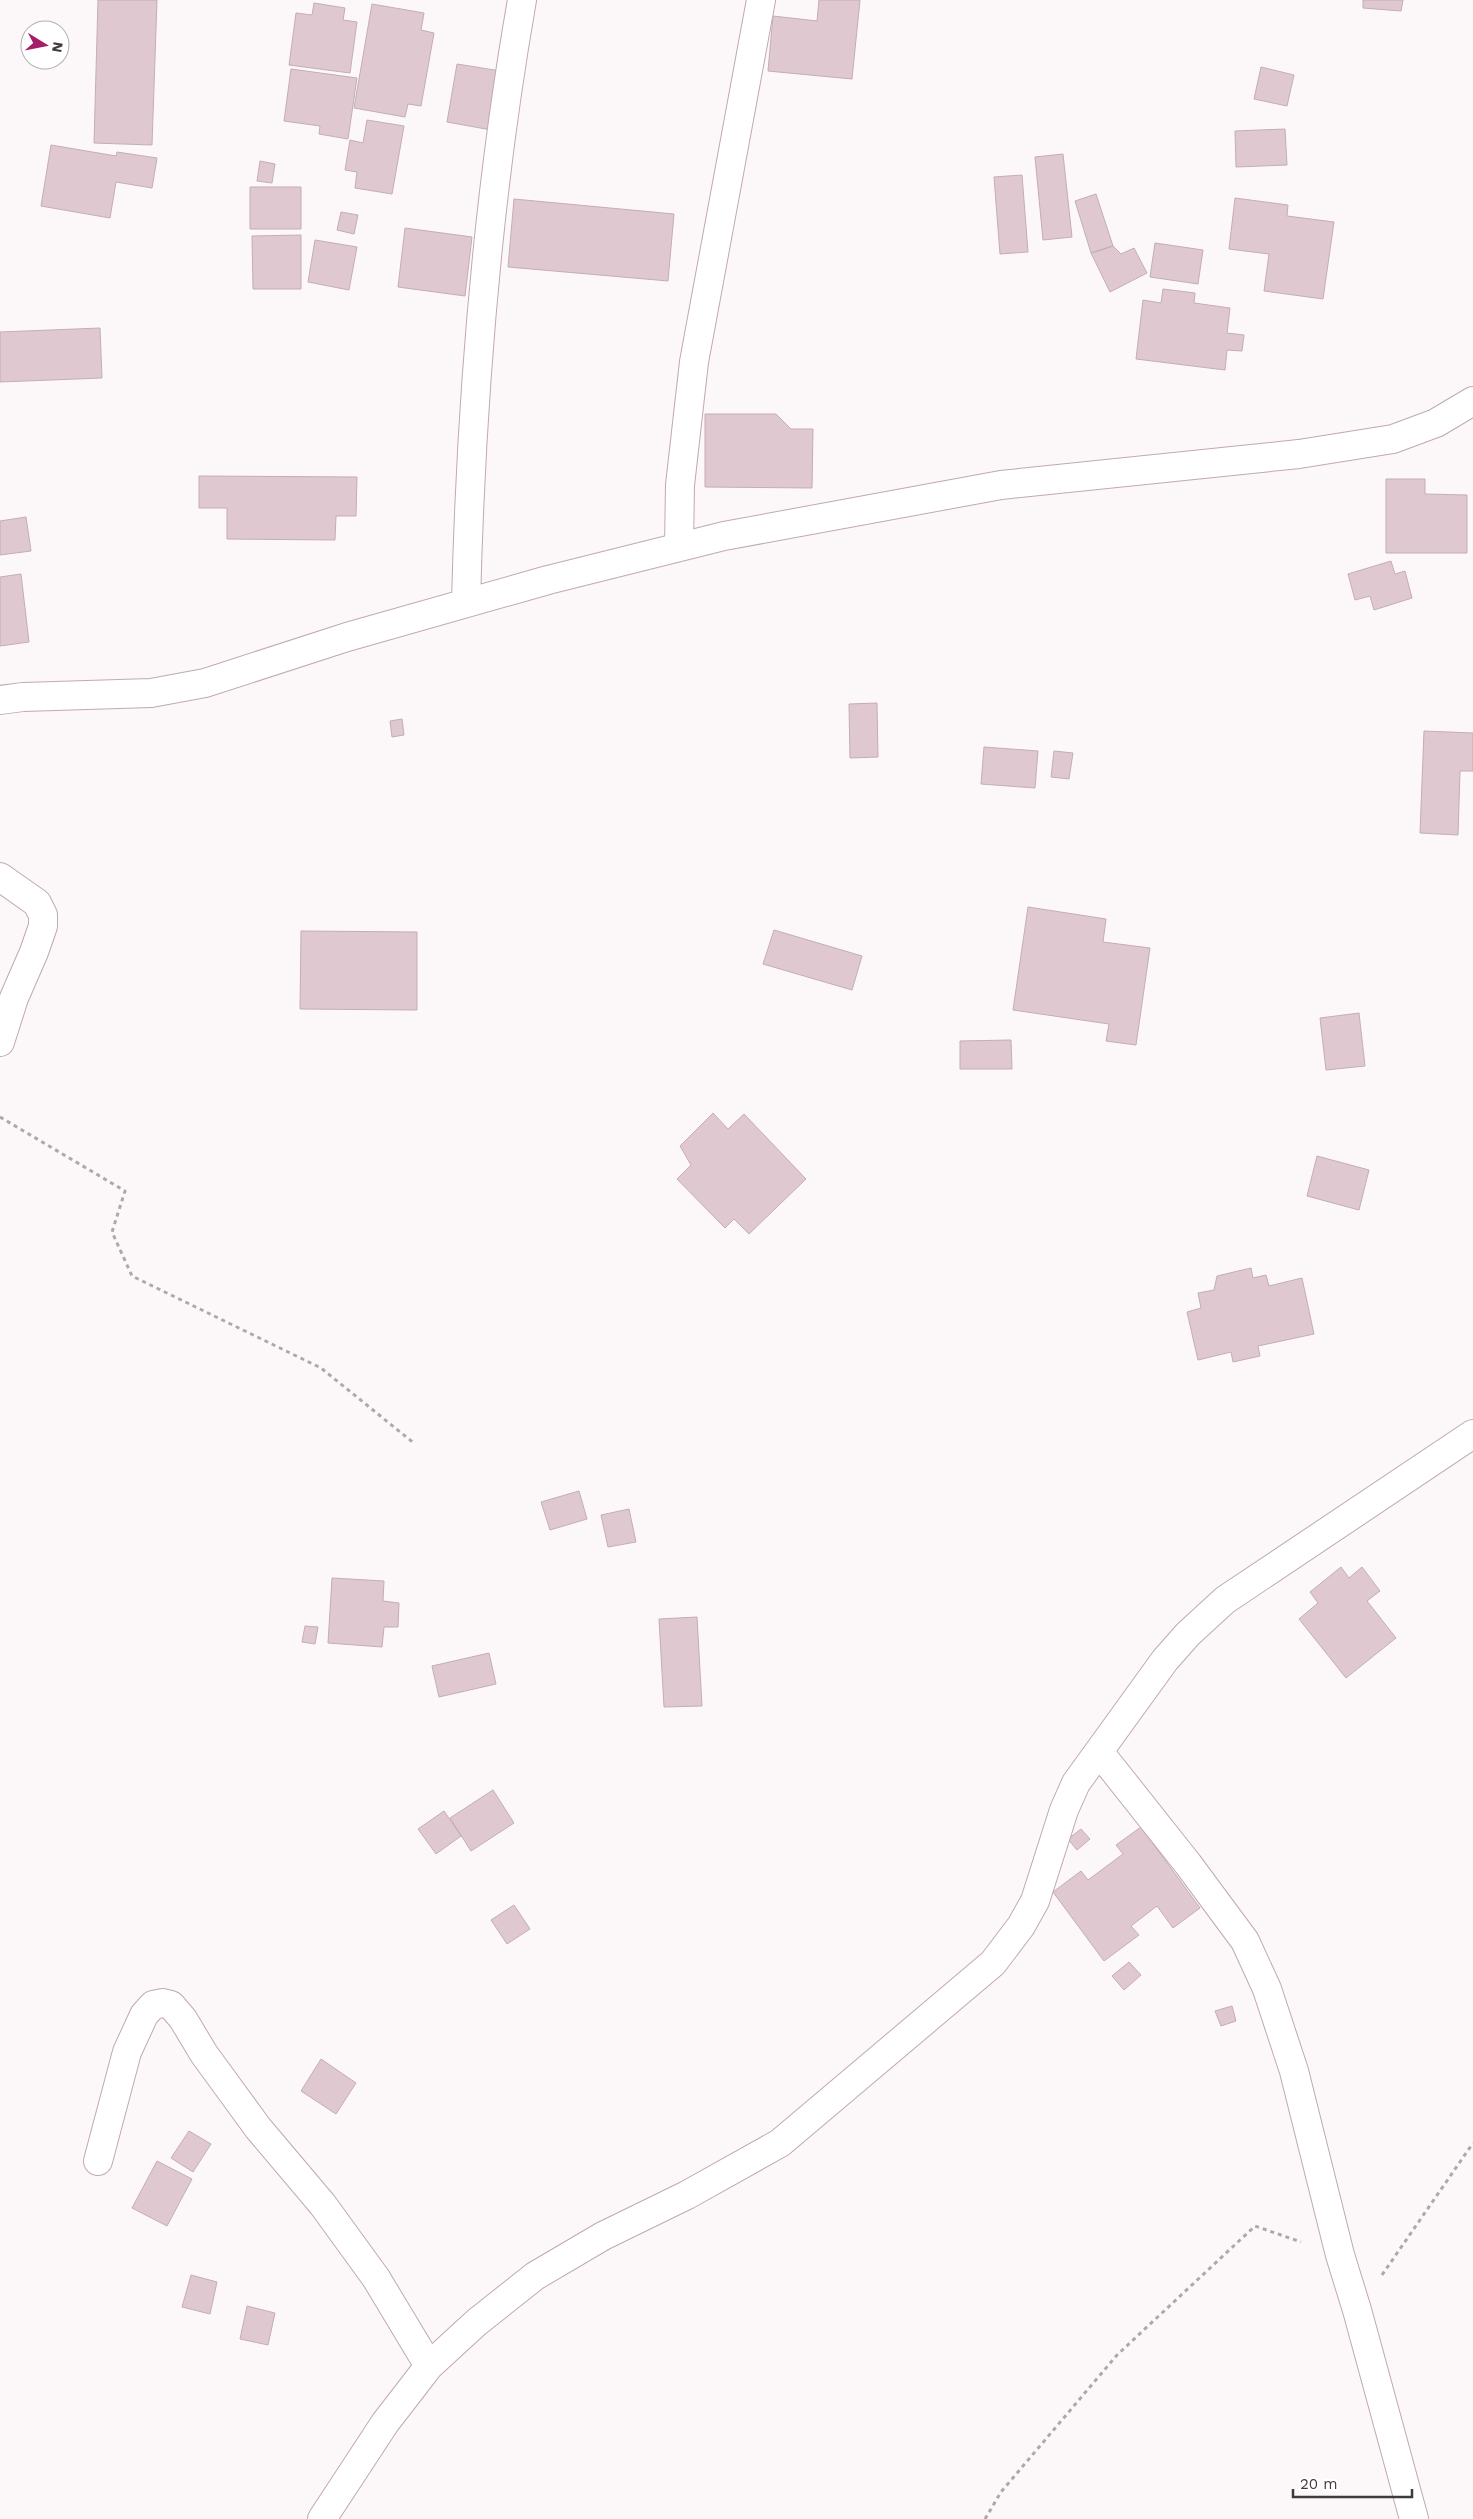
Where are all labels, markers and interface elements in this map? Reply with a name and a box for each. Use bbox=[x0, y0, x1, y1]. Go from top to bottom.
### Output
north arrow bbox=[20, 20, 70, 70]
text: N bbox=[49, 41, 67, 54]
scale bar bbox=[1293, 2466, 1412, 2498]
text: 20 m bbox=[1300, 2475, 1338, 2493]

